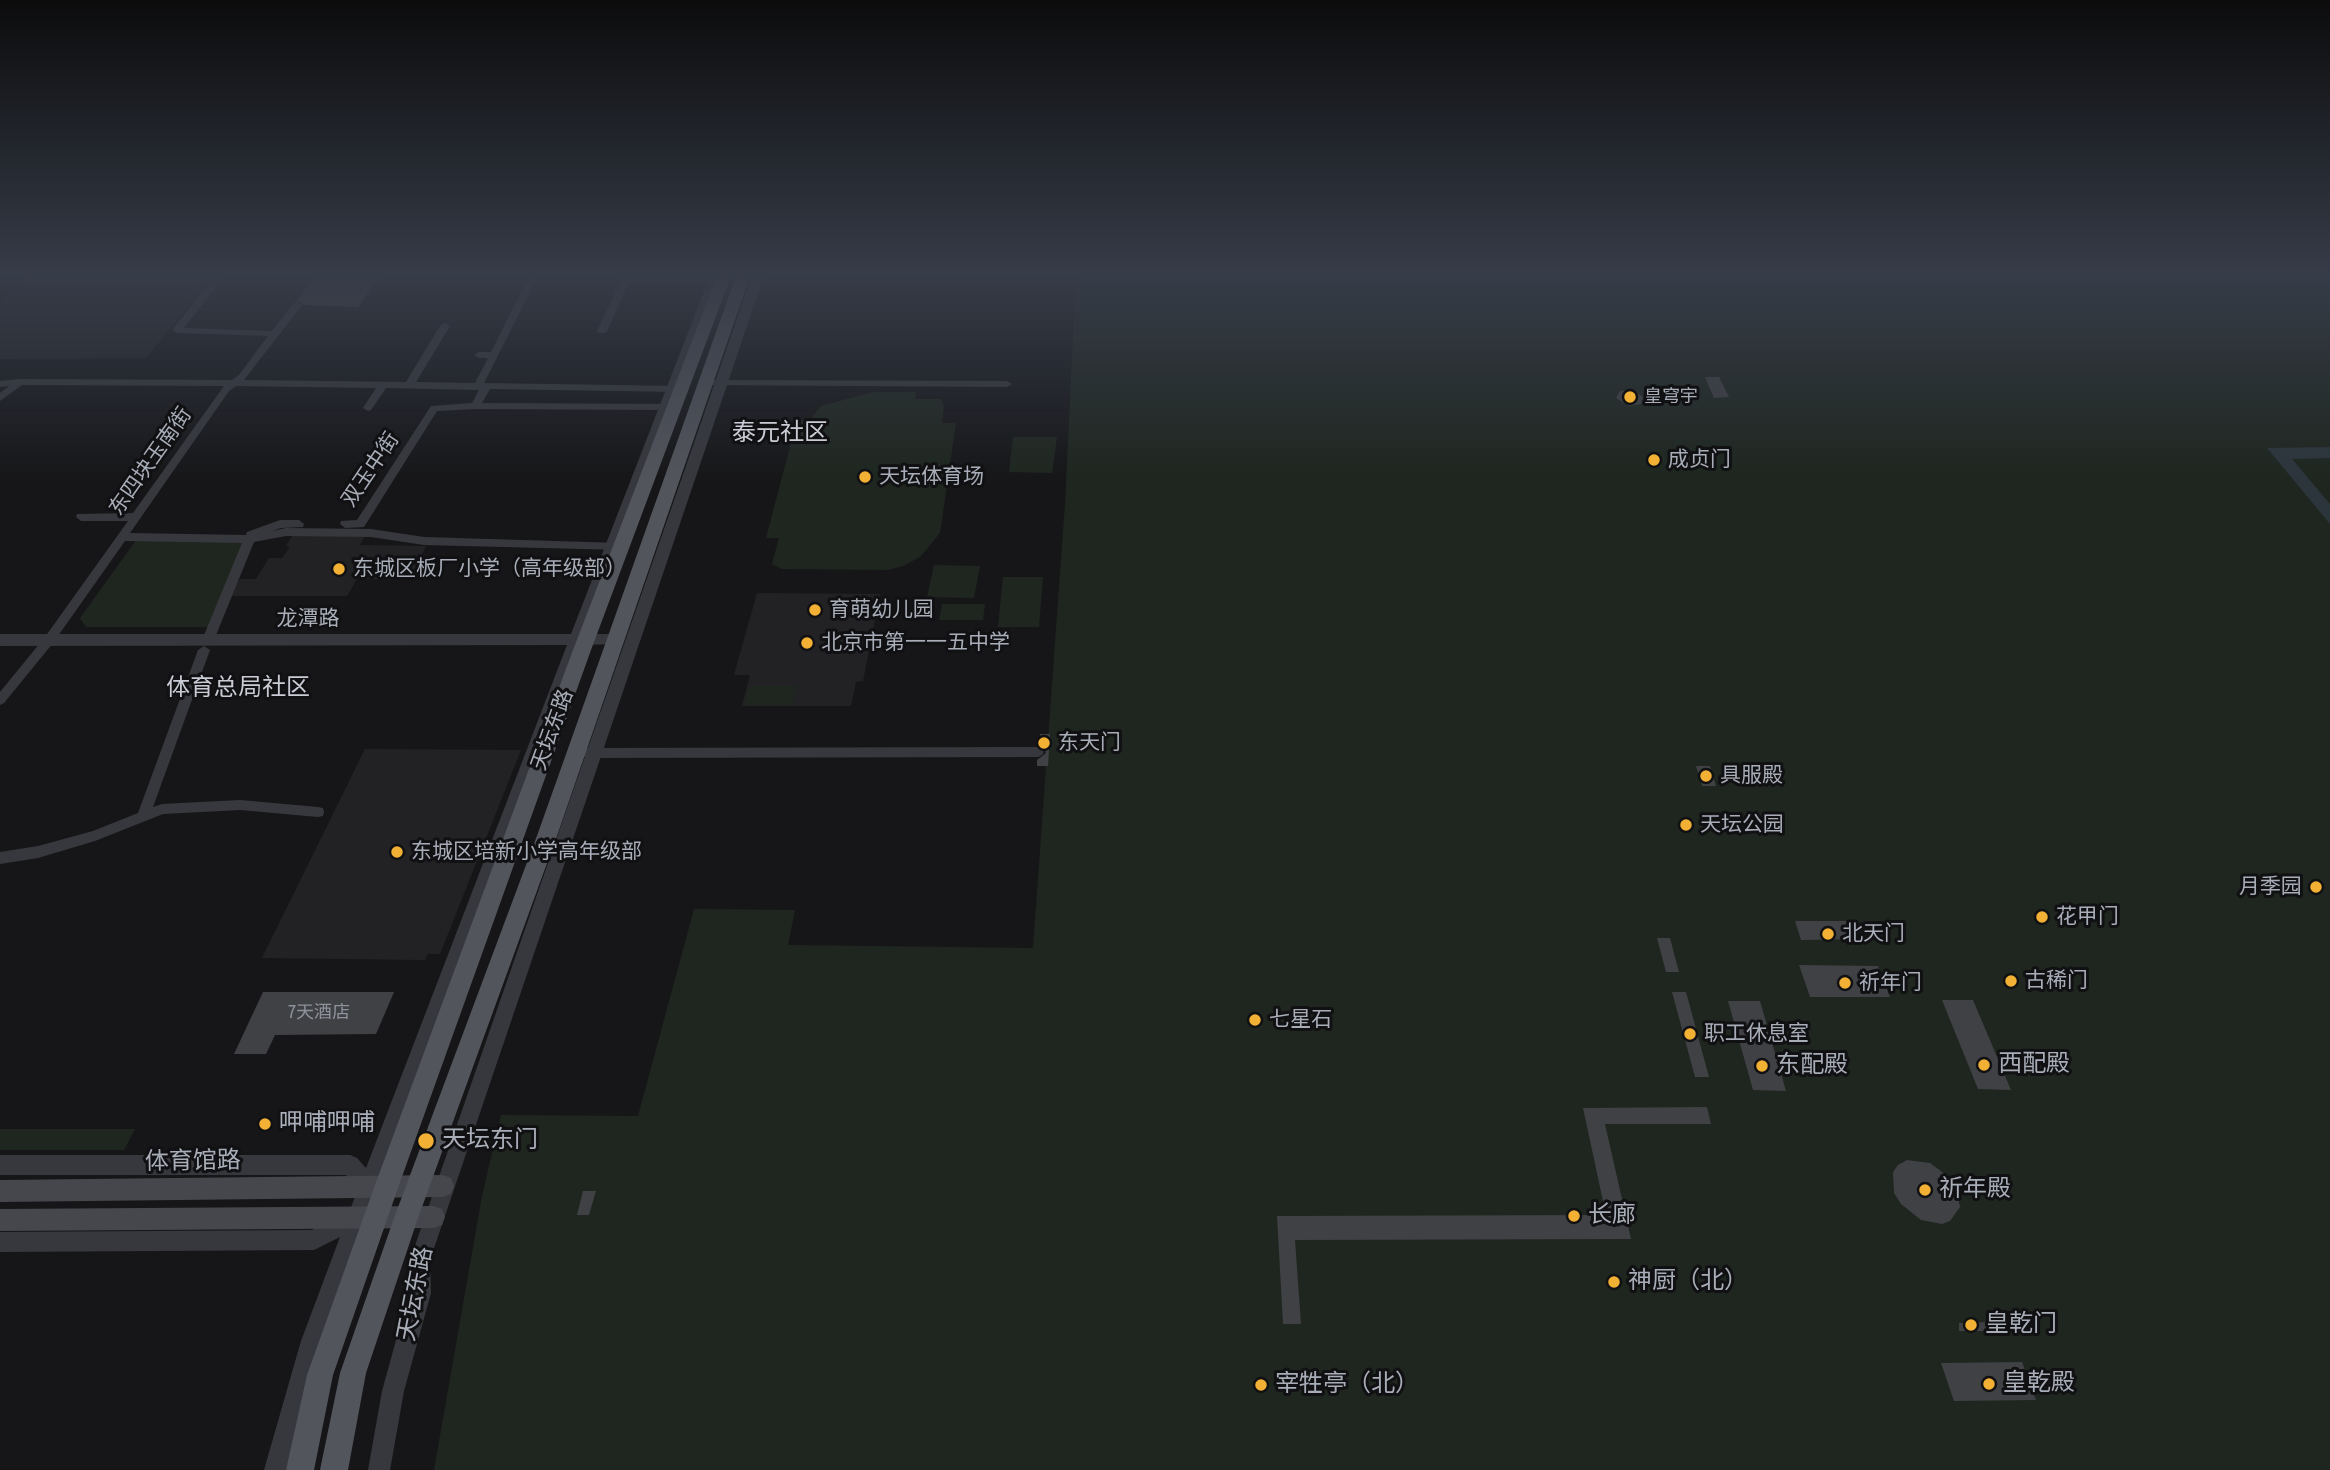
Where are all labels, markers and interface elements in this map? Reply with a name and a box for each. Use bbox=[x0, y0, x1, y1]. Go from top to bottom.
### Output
place label: 皇穹宇 bbox=[1644, 386, 1698, 408]
marker: 皇穹宇 bbox=[1622, 389, 1638, 405]
street label: 东四块玉南街 bbox=[105, 403, 197, 521]
district label: 泰元社区 bbox=[732, 420, 828, 448]
street label: 双玉中街 bbox=[337, 428, 405, 512]
place label: 成贞门 bbox=[1668, 447, 1731, 473]
marker: 成贞门 bbox=[1646, 452, 1662, 468]
place label: 天坛体育场 bbox=[879, 464, 984, 490]
marker: 天坛体育场 bbox=[857, 469, 873, 485]
place label: 东城区板厂小学（高年级部） bbox=[353, 556, 626, 582]
marker: 东城区板厂小学（高年级部） bbox=[331, 561, 347, 577]
place label: 育萌幼儿园 bbox=[829, 597, 934, 623]
marker: 育萌幼儿园 bbox=[807, 602, 823, 618]
street label: 龙潭路 bbox=[277, 606, 339, 632]
place label: 北京市第一一五中学 bbox=[821, 630, 1010, 656]
marker: 北京市第一一五中学 bbox=[799, 635, 815, 651]
district label: 体育总局社区 bbox=[166, 675, 310, 703]
street label: 天坛东路 bbox=[527, 686, 579, 774]
place label: 东天门 bbox=[1058, 730, 1121, 756]
marker: 东天门 bbox=[1036, 735, 1052, 751]
place label: 具服殿 bbox=[1720, 763, 1783, 789]
marker: 具服殿 bbox=[1698, 768, 1714, 784]
place label: 天坛公园 bbox=[1700, 812, 1784, 838]
marker: 天坛公园 bbox=[1678, 817, 1694, 833]
place label: 东城区培新小学高年级部 bbox=[411, 839, 642, 865]
marker: 东城区培新小学高年级部 bbox=[389, 844, 405, 860]
place label: 月季园 bbox=[2239, 874, 2302, 900]
marker: 月季园 bbox=[2308, 879, 2324, 895]
place label: 花甲门 bbox=[2056, 904, 2119, 930]
marker: 花甲门 bbox=[2034, 909, 2050, 925]
place label: 北天门 bbox=[1842, 921, 1905, 947]
marker: 北天门 bbox=[1820, 926, 1836, 942]
place label: 古稀门 bbox=[2025, 968, 2088, 994]
place label: 祈年门 bbox=[1859, 970, 1922, 996]
marker: 古稀门 bbox=[2003, 973, 2019, 989]
marker: 祈年门 bbox=[1837, 975, 1853, 991]
house number: 7天酒店 bbox=[288, 1002, 350, 1024]
place label: 七星石 bbox=[1269, 1007, 1332, 1033]
marker: 七星石 bbox=[1247, 1012, 1263, 1028]
place label: 职工休息室 bbox=[1704, 1021, 1809, 1047]
marker: 职工休息室 bbox=[1682, 1026, 1698, 1042]
place label: 西配殿 bbox=[1998, 1051, 2070, 1079]
place label: 东配殿 bbox=[1776, 1052, 1848, 1080]
marker: 西配殿 bbox=[1976, 1057, 1992, 1073]
marker: 东配殿 bbox=[1754, 1058, 1770, 1074]
place label: 呷哺呷哺 bbox=[279, 1110, 375, 1138]
marker: 呷哺呷哺 bbox=[257, 1116, 273, 1132]
place label: 天坛东门 bbox=[442, 1127, 538, 1155]
marker: 天坛东门 bbox=[416, 1131, 436, 1151]
street label: 体育馆路 bbox=[145, 1147, 241, 1177]
place label: 祈年殿 bbox=[1939, 1176, 2011, 1204]
marker: 祈年殿 bbox=[1917, 1182, 1933, 1198]
place label: 长廊 bbox=[1588, 1202, 1636, 1230]
marker: 长廊 bbox=[1566, 1208, 1582, 1224]
street label: 天坛东路 bbox=[393, 1244, 439, 1344]
place label: 神厨（北） bbox=[1628, 1268, 1748, 1296]
marker: 神厨（北） bbox=[1606, 1274, 1622, 1290]
place label: 皇乾门 bbox=[1985, 1311, 2057, 1339]
marker: 皇乾门 bbox=[1963, 1317, 1979, 1333]
place label: 皇乾殿 bbox=[2003, 1370, 2075, 1398]
place label: 宰牲亭（北） bbox=[1275, 1371, 1419, 1399]
marker: 皇乾殿 bbox=[1981, 1376, 1997, 1392]
marker: 宰牲亭（北） bbox=[1253, 1377, 1269, 1393]

